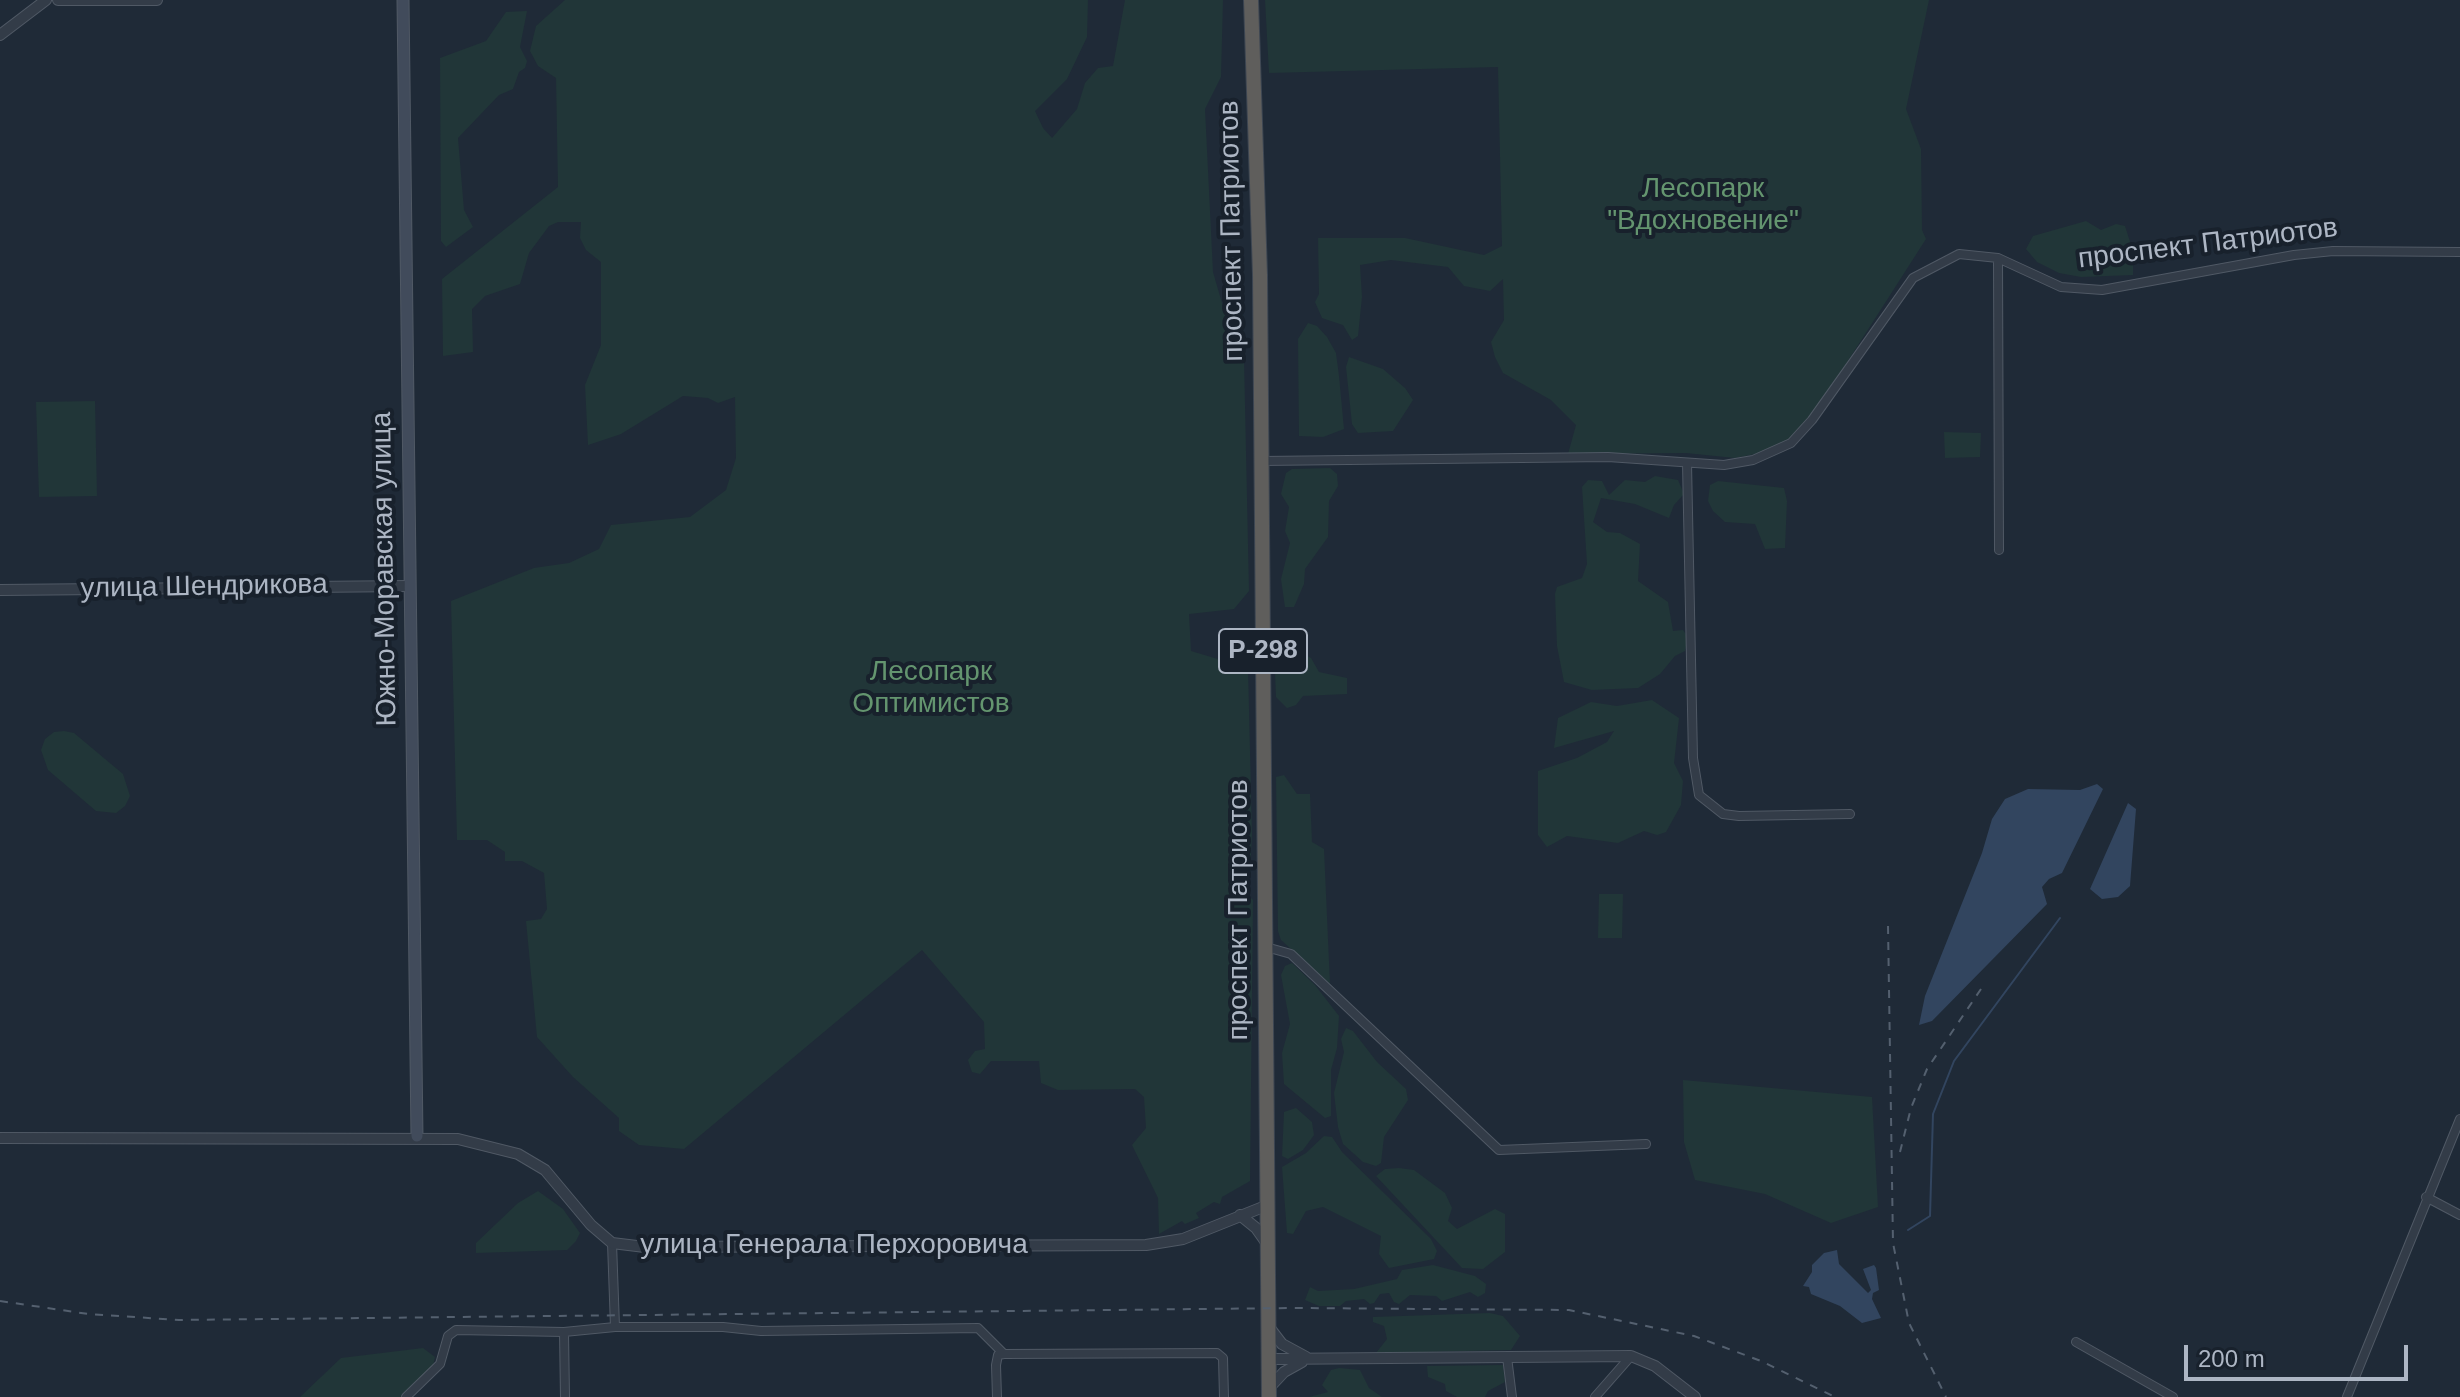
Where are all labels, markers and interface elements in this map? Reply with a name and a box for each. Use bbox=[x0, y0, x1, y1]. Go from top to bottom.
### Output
street label: проспект Патриотов bbox=[1213, 100, 1251, 362]
park label: Лесопарк "Вдохновение" bbox=[1607, 172, 1799, 238]
street label: проспект Патриотов bbox=[2076, 211, 2340, 277]
street label: Южно-Моравская улица bbox=[365, 411, 405, 727]
street label: улица Шендрикова bbox=[80, 568, 328, 606]
road number: Р-298 bbox=[1219, 629, 1307, 673]
park label: Лесопарк Оптимистов bbox=[852, 655, 1010, 721]
street label: проспект Патриотов bbox=[1222, 779, 1256, 1041]
street label: улица Генерала Перхоровича bbox=[640, 1228, 1028, 1262]
scale bar bbox=[2188, 1329, 2412, 1379]
text: 200 m bbox=[2198, 1345, 2265, 1372]

